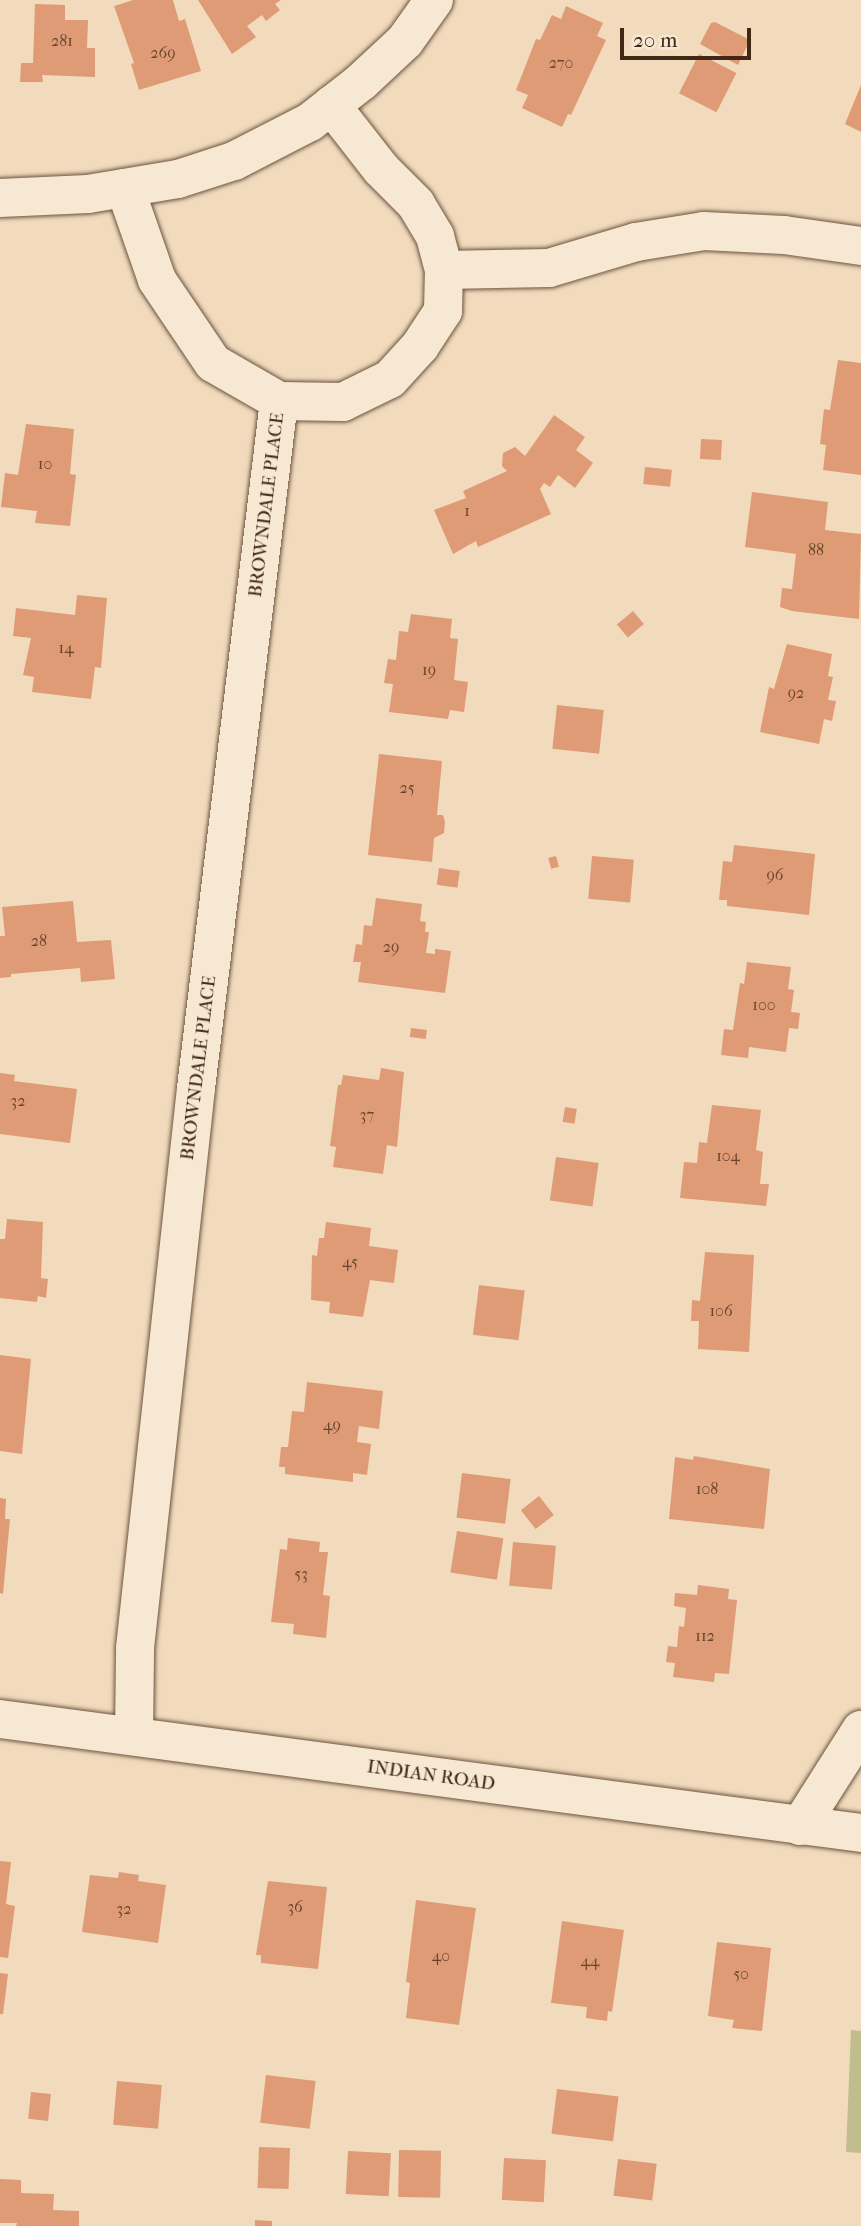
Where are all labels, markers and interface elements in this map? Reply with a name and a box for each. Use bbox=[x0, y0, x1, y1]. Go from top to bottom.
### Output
scale bar bbox=[623, 14, 754, 58]
text: 20 m bbox=[633, 28, 677, 52]
house number: 281 bbox=[51, 31, 73, 51]
house number: 269 bbox=[150, 43, 176, 63]
house number: 270 bbox=[549, 53, 573, 73]
street label: BROWNDALE PLACE bbox=[244, 411, 290, 599]
house number: 10 bbox=[38, 454, 52, 474]
house number: 1 bbox=[464, 501, 470, 521]
house number: 88 bbox=[808, 540, 824, 560]
house number: 14 bbox=[58, 638, 74, 658]
house number: 19 bbox=[422, 660, 436, 680]
house number: 92 bbox=[788, 683, 804, 703]
house number: 25 bbox=[399, 778, 415, 798]
house number: 96 bbox=[766, 865, 784, 885]
house number: 28 bbox=[31, 931, 47, 951]
house number: 29 bbox=[383, 937, 399, 957]
street label: BROWNDALE PLACE bbox=[176, 974, 222, 1162]
house number: 100 bbox=[752, 995, 776, 1015]
house number: 32 bbox=[11, 1091, 25, 1111]
house number: 37 bbox=[360, 1105, 374, 1125]
house number: 104 bbox=[716, 1146, 740, 1166]
house number: 45 bbox=[342, 1252, 358, 1272]
house number: 106 bbox=[709, 1301, 733, 1321]
house number: 49 bbox=[323, 1415, 341, 1435]
house number: 108 bbox=[696, 1479, 718, 1499]
house number: 53 bbox=[294, 1564, 308, 1584]
house number: 112 bbox=[695, 1626, 715, 1646]
street label: INDIAN ROAD bbox=[366, 1756, 496, 1796]
house number: 36 bbox=[287, 1897, 303, 1917]
house number: 32 bbox=[117, 1899, 131, 1919]
house number: 40 bbox=[432, 1946, 450, 1966]
house number: 44 bbox=[581, 1951, 599, 1971]
house number: 50 bbox=[733, 1964, 749, 1984]

